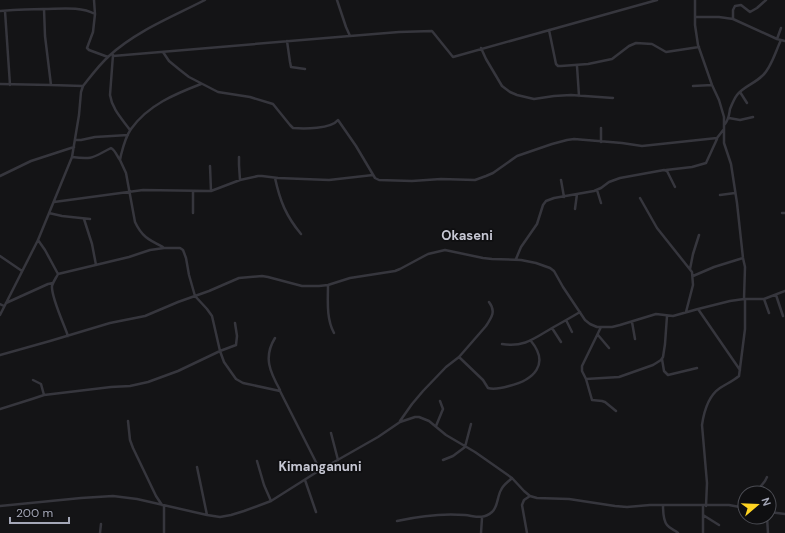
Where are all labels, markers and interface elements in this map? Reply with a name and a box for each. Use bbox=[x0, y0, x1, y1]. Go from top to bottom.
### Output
district label: Okaseni bbox=[441, 227, 493, 244]
district label: Kimanganuni bbox=[279, 458, 361, 475]
north arrow bbox=[737, 485, 777, 525]
text: N bbox=[759, 496, 774, 508]
scale bar bbox=[10, 499, 69, 525]
text: 200 m bbox=[16, 505, 53, 521]

